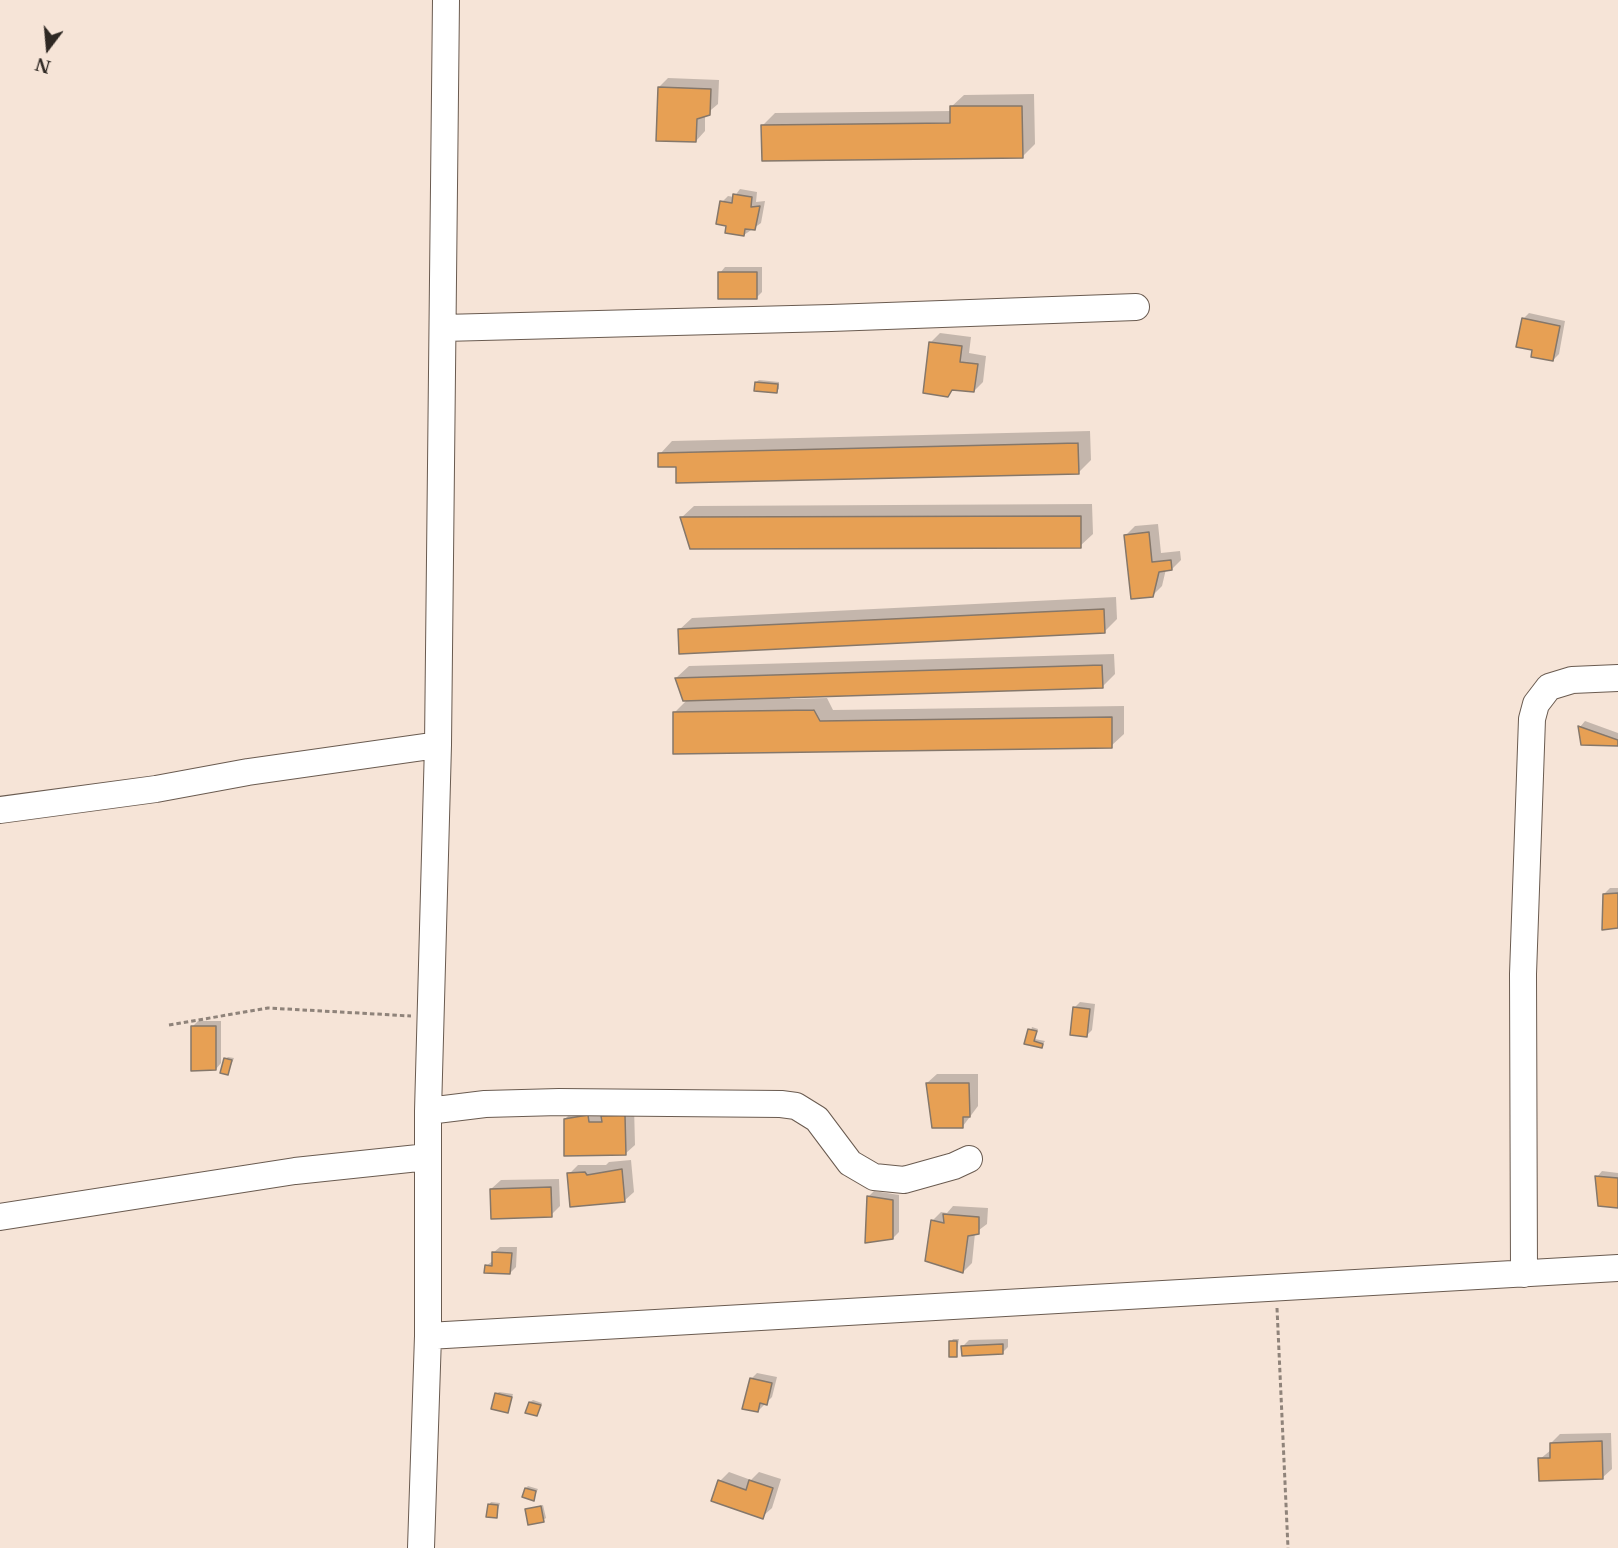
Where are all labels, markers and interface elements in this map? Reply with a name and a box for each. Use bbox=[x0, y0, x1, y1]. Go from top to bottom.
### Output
north arrow bbox=[18, 18, 78, 78]
text: N bbox=[33, 54, 53, 77]

